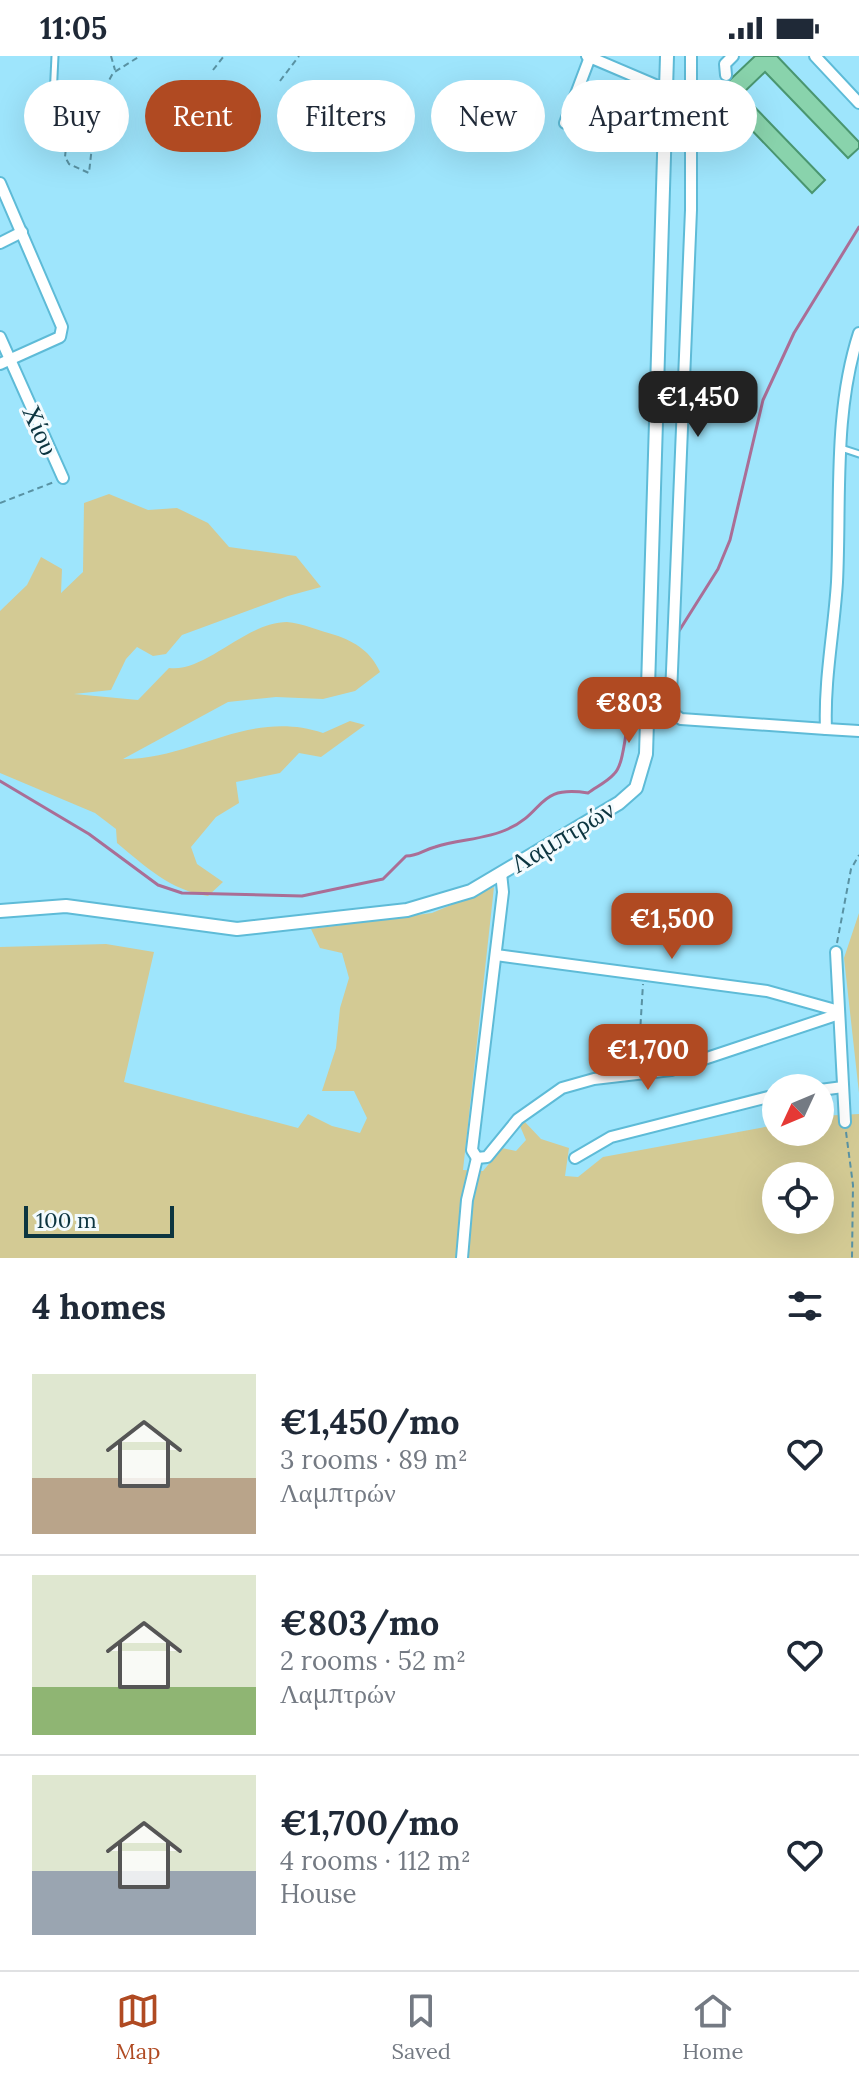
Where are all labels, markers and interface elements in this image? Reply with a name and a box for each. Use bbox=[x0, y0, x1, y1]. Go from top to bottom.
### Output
text: 11:05 bbox=[40, 9, 107, 47]
chip: Buy bbox=[24, 80, 129, 152]
chip: Rent bbox=[145, 80, 261, 152]
chip: Filters bbox=[277, 80, 415, 152]
chip: New bbox=[431, 80, 545, 152]
chip: Apartment bbox=[561, 80, 757, 152]
pin: €1,450 bbox=[633, 371, 763, 439]
text: €1,450 bbox=[657, 380, 739, 413]
street label: Χίου bbox=[15, 400, 67, 460]
pin: €803 bbox=[582, 677, 676, 745]
text: €803 bbox=[595, 686, 663, 719]
street label: Λαμπτρών bbox=[504, 792, 620, 880]
pin: €1,500 bbox=[607, 893, 737, 961]
text: €1,500 bbox=[629, 902, 715, 935]
pin: €1,700 bbox=[583, 1024, 713, 1092]
text: €1,700 bbox=[607, 1033, 689, 1066]
north arrow bbox=[762, 1074, 834, 1146]
map controls bbox=[762, 1074, 834, 1234]
button: locate bbox=[762, 1162, 834, 1234]
scale bar bbox=[24, 1202, 174, 1238]
text: 100 m bbox=[36, 1206, 97, 1234]
icon: filters bbox=[783, 1284, 827, 1328]
text: 4 homes bbox=[32, 1285, 166, 1328]
text: €1,450/mo bbox=[280, 1400, 460, 1443]
icon: home bbox=[96, 1406, 192, 1502]
icon: heart bbox=[783, 1432, 827, 1476]
text: 3 rooms · 89 m² bbox=[280, 1443, 468, 1476]
text: Λαμπτρών bbox=[280, 1476, 396, 1509]
text: €803/mo bbox=[280, 1601, 439, 1644]
icon: home bbox=[96, 1607, 192, 1703]
icon: heart bbox=[783, 1633, 827, 1677]
text: 2 rooms · 52 m² bbox=[280, 1644, 466, 1677]
text: Λαμπτρών bbox=[280, 1677, 396, 1710]
text: €1,700/mo bbox=[280, 1801, 459, 1844]
icon: home bbox=[96, 1807, 192, 1903]
icon: heart bbox=[783, 1833, 827, 1877]
text: 4 rooms · 112 m² bbox=[280, 1844, 471, 1877]
text: House bbox=[280, 1877, 357, 1910]
tab: Map bbox=[116, 1989, 160, 2065]
tab: Saved bbox=[391, 1989, 451, 2065]
tab: Home bbox=[682, 1989, 743, 2065]

